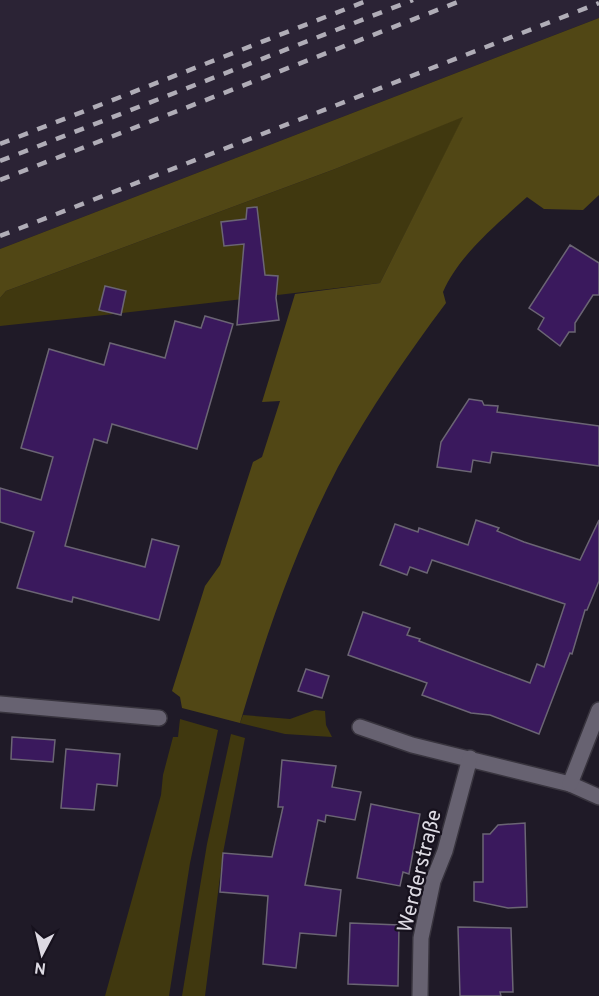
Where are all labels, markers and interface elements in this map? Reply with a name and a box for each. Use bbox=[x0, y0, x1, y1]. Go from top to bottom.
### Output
street label: Werderstraße bbox=[392, 807, 449, 936]
north arrow bbox=[12, 924, 72, 984]
text: N bbox=[33, 956, 47, 978]

